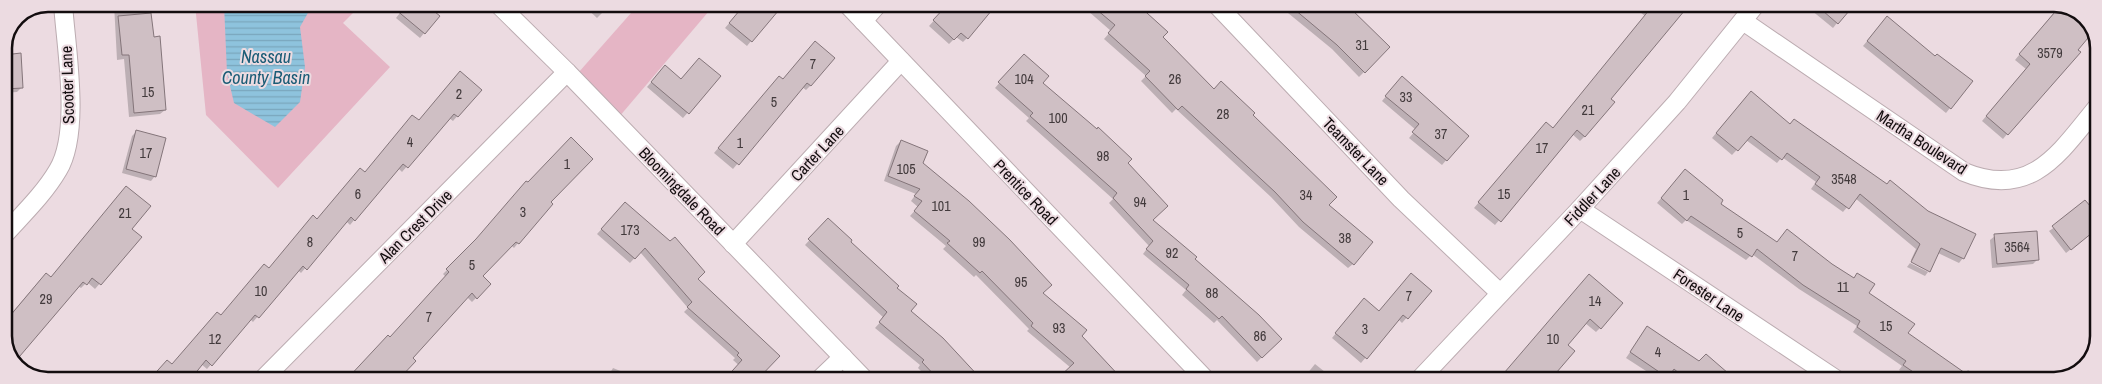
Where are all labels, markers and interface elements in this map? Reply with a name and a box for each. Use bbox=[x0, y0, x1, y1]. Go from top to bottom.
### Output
house number: 31 bbox=[1356, 36, 1369, 54]
water label: Nassau County Basin bbox=[222, 44, 310, 90]
house number: 3579 bbox=[2037, 44, 2063, 62]
street label: Scooter Lane bbox=[55, 46, 79, 124]
house number: 7 bbox=[810, 55, 816, 73]
house number: 104 bbox=[1014, 70, 1034, 88]
house number: 26 bbox=[1169, 70, 1181, 88]
house number: 15 bbox=[142, 83, 154, 101]
house number: 2 bbox=[456, 85, 462, 103]
house number: 33 bbox=[1400, 88, 1412, 106]
house number: 5 bbox=[771, 93, 777, 111]
house number: 21 bbox=[1582, 101, 1595, 119]
house number: 28 bbox=[1217, 105, 1229, 123]
street label: Martha Boulevard bbox=[1873, 105, 1971, 179]
house number: 100 bbox=[1048, 109, 1068, 127]
street label: Teamster Lane bbox=[1318, 112, 1394, 190]
street label: Carter Lane bbox=[785, 120, 849, 186]
house number: 37 bbox=[1435, 125, 1447, 143]
house number: 4 bbox=[407, 133, 414, 151]
house number: 1 bbox=[737, 134, 744, 152]
house number: 17 bbox=[1536, 139, 1548, 157]
street label: Bloomingdale Road bbox=[634, 142, 730, 240]
house number: 17 bbox=[140, 144, 152, 162]
house number: 98 bbox=[1097, 147, 1109, 165]
street label: Prentice Road bbox=[989, 154, 1063, 230]
house number: 1 bbox=[564, 155, 571, 173]
house number: 105 bbox=[896, 160, 916, 178]
street label: Fiddler Lane bbox=[1559, 162, 1625, 230]
house number: 3548 bbox=[1831, 170, 1857, 188]
street label: Alan Crest Drive bbox=[372, 184, 457, 269]
house number: 6 bbox=[355, 185, 361, 203]
house number: 15 bbox=[1498, 185, 1510, 203]
house number: 34 bbox=[1300, 186, 1313, 204]
house number: 1 bbox=[1683, 186, 1690, 204]
house number: 94 bbox=[1134, 193, 1147, 211]
house number: 101 bbox=[931, 197, 951, 215]
house number: 3 bbox=[520, 203, 526, 221]
house number: 21 bbox=[119, 204, 132, 222]
house number: 173 bbox=[620, 221, 640, 239]
house number: 5 bbox=[1737, 224, 1743, 242]
house number: 38 bbox=[1339, 229, 1351, 247]
house number: 8 bbox=[307, 233, 313, 251]
house number: 99 bbox=[973, 233, 985, 251]
house number: 3564 bbox=[2004, 238, 2030, 256]
house number: 92 bbox=[1166, 244, 1178, 262]
house number: 7 bbox=[1792, 247, 1798, 265]
house number: 5 bbox=[469, 256, 475, 274]
street label: Forester Lane bbox=[1669, 263, 1749, 327]
house number: 95 bbox=[1015, 273, 1027, 291]
house number: 11 bbox=[1837, 278, 1850, 296]
house number: 10 bbox=[255, 282, 267, 300]
house number: 88 bbox=[1206, 284, 1218, 302]
house number: 7 bbox=[1406, 287, 1412, 305]
house number: 29 bbox=[40, 290, 52, 308]
house number: 14 bbox=[1589, 292, 1602, 310]
house number: 7 bbox=[426, 308, 432, 326]
house number: 15 bbox=[1880, 317, 1892, 335]
house number: 93 bbox=[1053, 319, 1065, 337]
house number: 3 bbox=[1362, 320, 1368, 338]
house number: 86 bbox=[1254, 327, 1266, 345]
house number: 12 bbox=[209, 330, 221, 348]
house number: 10 bbox=[1547, 330, 1559, 348]
house number: 4 bbox=[1655, 343, 1662, 361]

